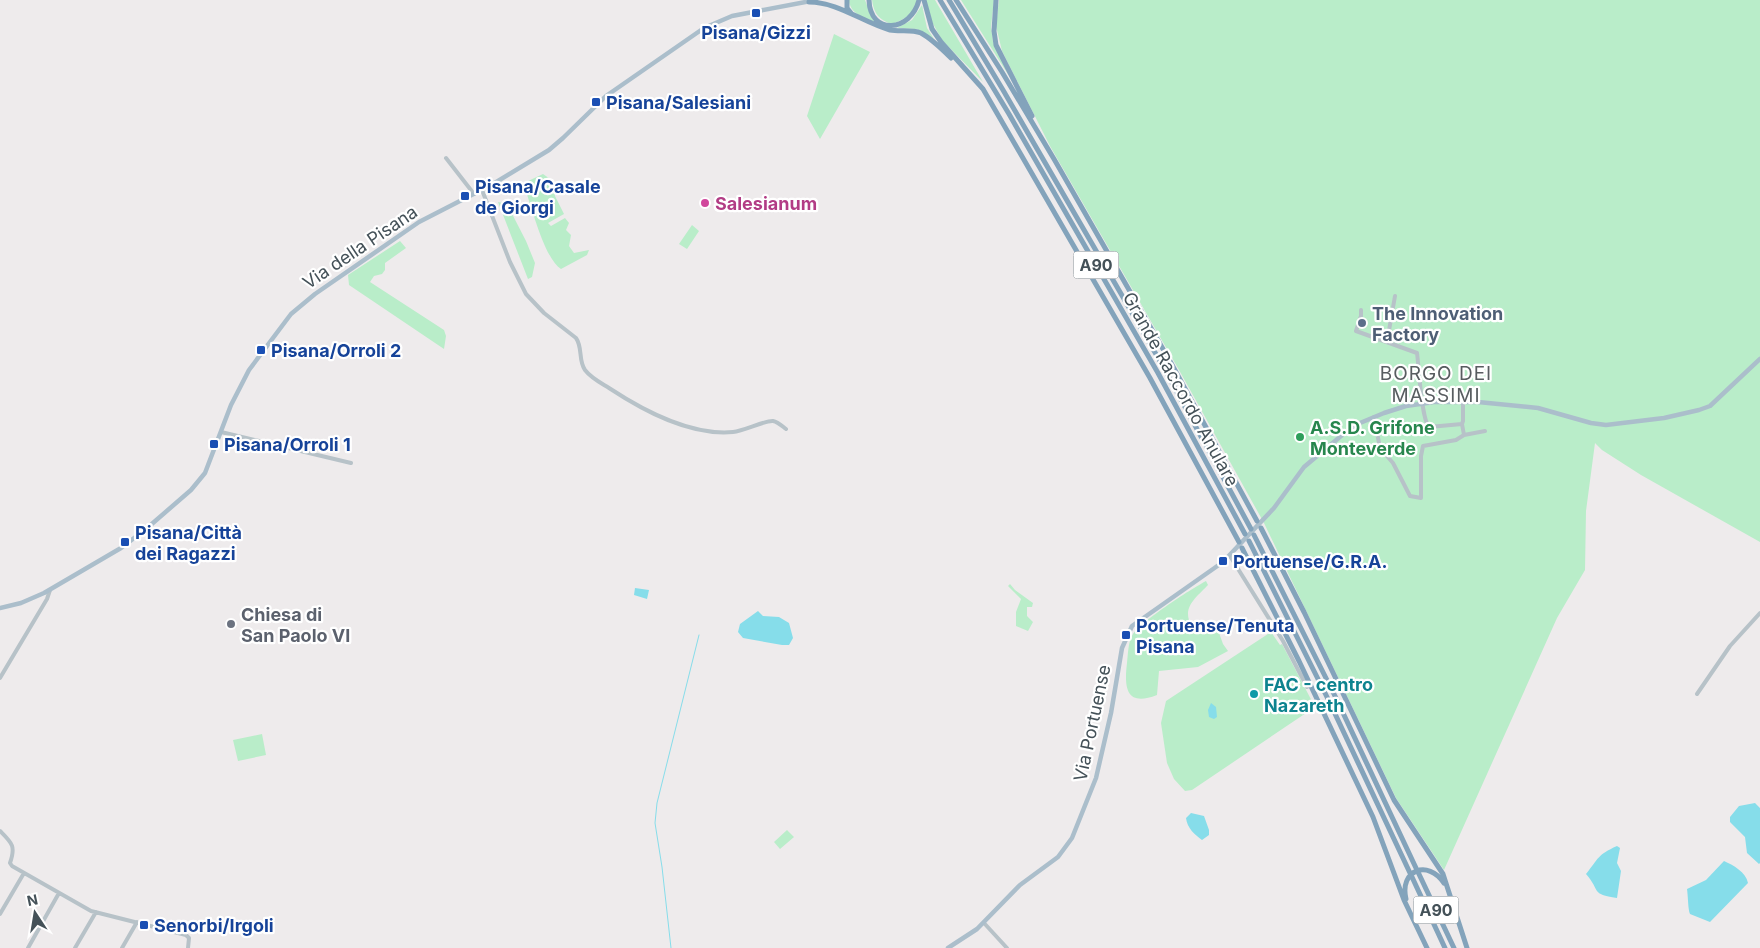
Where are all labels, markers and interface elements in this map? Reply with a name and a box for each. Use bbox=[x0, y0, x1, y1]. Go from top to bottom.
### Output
marker: Pisana/Gizzi bbox=[750, 7, 762, 19]
place label: Pisana/Gizzi bbox=[701, 22, 811, 43]
place label: Pisana/Salesiani bbox=[606, 92, 751, 113]
marker: Pisana/Salesiani bbox=[590, 96, 602, 108]
place label: Pisana/Casale de Giorgi bbox=[475, 176, 601, 218]
marker: Pisana/Casale de Giorgi bbox=[459, 190, 471, 202]
place label: Salesianum bbox=[715, 193, 817, 214]
marker: Salesianum bbox=[699, 197, 711, 209]
street label: Via della Pisana bbox=[299, 201, 421, 293]
road number: A90 bbox=[1074, 252, 1118, 278]
street label: Grande Raccordo Anulare bbox=[1119, 288, 1243, 490]
place label: The Innovation Factory bbox=[1372, 303, 1503, 345]
marker: The Innovation Factory bbox=[1356, 317, 1368, 329]
place label: Pisana/Orroli 2 bbox=[271, 340, 401, 361]
marker: Pisana/Orroli 2 bbox=[255, 344, 267, 356]
district label: BORGO DEI MASSIMI bbox=[1380, 362, 1492, 407]
place label: A.S.D. Grifone Monteverde bbox=[1310, 417, 1435, 459]
marker: A.S.D. Grifone Monteverde bbox=[1294, 431, 1306, 443]
place label: Pisana/Orroli 1 bbox=[224, 434, 351, 455]
marker: Pisana/Orroli 1 bbox=[208, 438, 220, 450]
place label: Pisana/Città dei Ragazzi bbox=[135, 522, 242, 564]
marker: Pisana/Città dei Ragazzi bbox=[119, 536, 131, 548]
place label: Portuense/G.R.A. bbox=[1233, 551, 1388, 572]
marker: Portuense/G.R.A. bbox=[1217, 555, 1229, 567]
place label: Chiesa di San Paolo VI bbox=[241, 604, 350, 646]
place label: Portuense/Tenuta Pisana bbox=[1136, 615, 1295, 657]
marker: Chiesa di San Paolo VI bbox=[225, 618, 237, 630]
marker: Portuense/Tenuta Pisana bbox=[1120, 629, 1132, 641]
street label: Via Portuense bbox=[1069, 663, 1115, 783]
place label: FAC - centro Nazareth bbox=[1264, 674, 1373, 716]
marker: FAC - centro Nazareth bbox=[1248, 688, 1260, 700]
north arrow bbox=[10, 888, 60, 938]
text: N bbox=[25, 890, 39, 909]
road number: A90 bbox=[1414, 896, 1458, 924]
place label: Senorbi/Irgoli bbox=[154, 915, 274, 936]
marker: Senorbi/Irgoli bbox=[138, 919, 150, 931]

